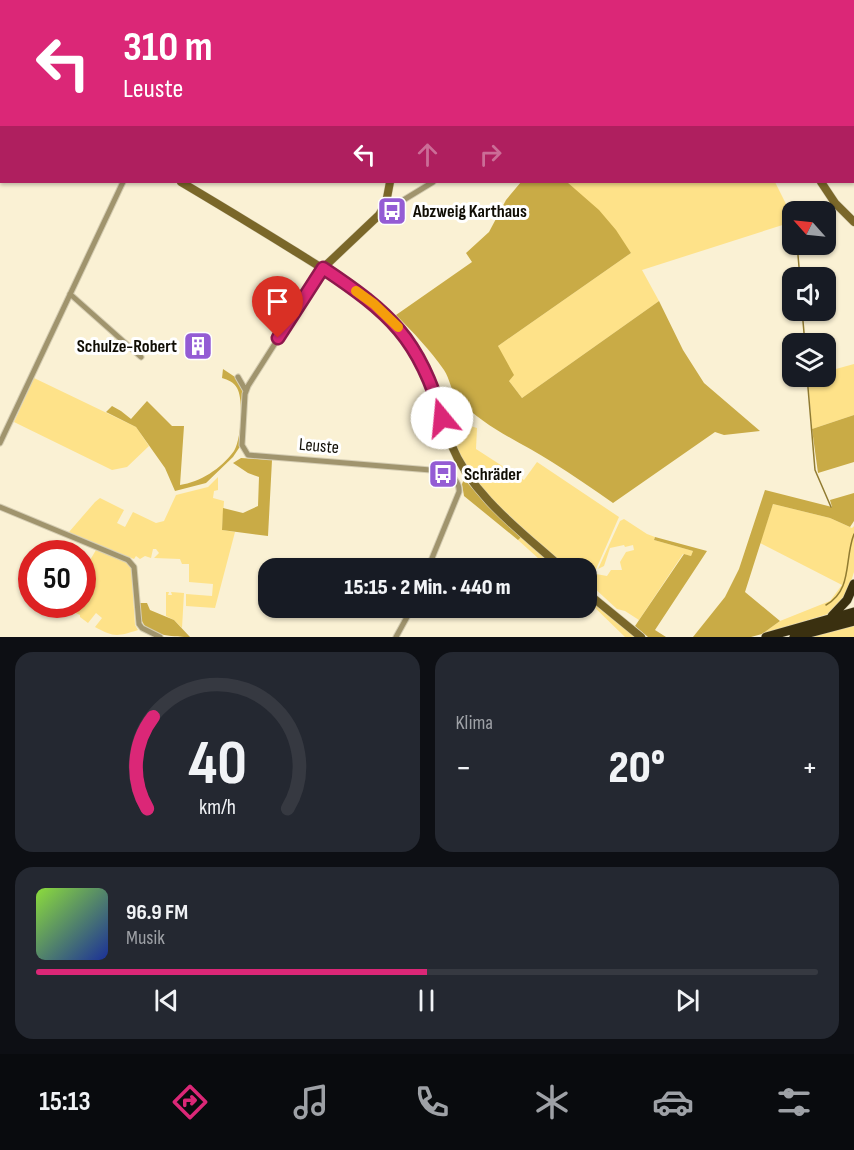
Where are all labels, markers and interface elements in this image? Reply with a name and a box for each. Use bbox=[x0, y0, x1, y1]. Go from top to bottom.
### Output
text: 310 m bbox=[123, 22, 213, 73]
icon: left bbox=[24, 24, 102, 102]
text: Leuste bbox=[123, 73, 183, 105]
icon: left bbox=[348, 138, 381, 171]
icon: ahead bbox=[411, 138, 444, 171]
icon: right bbox=[474, 138, 507, 171]
bus stop icon: Abzweig Karthaus bbox=[376, 195, 408, 227]
place label: Abzweig Karthaus bbox=[412, 201, 527, 222]
north arrow bbox=[782, 201, 836, 255]
map controls bbox=[782, 201, 836, 387]
button: sound bbox=[782, 267, 836, 321]
pin bbox=[252, 276, 303, 338]
icon: arrive bbox=[261, 285, 294, 318]
building icon: Schulze-Robert bbox=[182, 330, 214, 362]
button: layers bbox=[782, 333, 836, 387]
place label: Schulze-Robert bbox=[77, 336, 177, 357]
position arrow bbox=[410, 386, 474, 450]
street label: Leuste bbox=[298, 434, 340, 458]
bus stop icon: Schräder bbox=[427, 458, 459, 490]
place label: Schräder bbox=[464, 464, 522, 485]
speed limit sign: 50 bbox=[18, 540, 96, 618]
text: 15:15 · 2 Min. · 440 m bbox=[344, 574, 511, 601]
text: Klima bbox=[456, 711, 493, 735]
text: 40 bbox=[188, 727, 247, 802]
text: 20° bbox=[608, 741, 665, 796]
text: − bbox=[456, 748, 472, 788]
text: + bbox=[802, 748, 818, 788]
text: km/h bbox=[199, 795, 236, 820]
text: 96.9 FM bbox=[126, 899, 188, 926]
text: Musik bbox=[126, 926, 165, 950]
icon: previous bbox=[150, 984, 183, 1017]
icon: pause bbox=[410, 984, 443, 1017]
icon: next bbox=[671, 984, 704, 1017]
icon: directions bbox=[169, 1081, 211, 1123]
icon: music bbox=[290, 1081, 332, 1123]
icon: phone bbox=[411, 1081, 453, 1123]
icon: climate bbox=[531, 1081, 573, 1123]
icon: car bbox=[652, 1081, 694, 1123]
icon: filters bbox=[773, 1081, 815, 1123]
text: 15:13 bbox=[39, 1086, 91, 1118]

